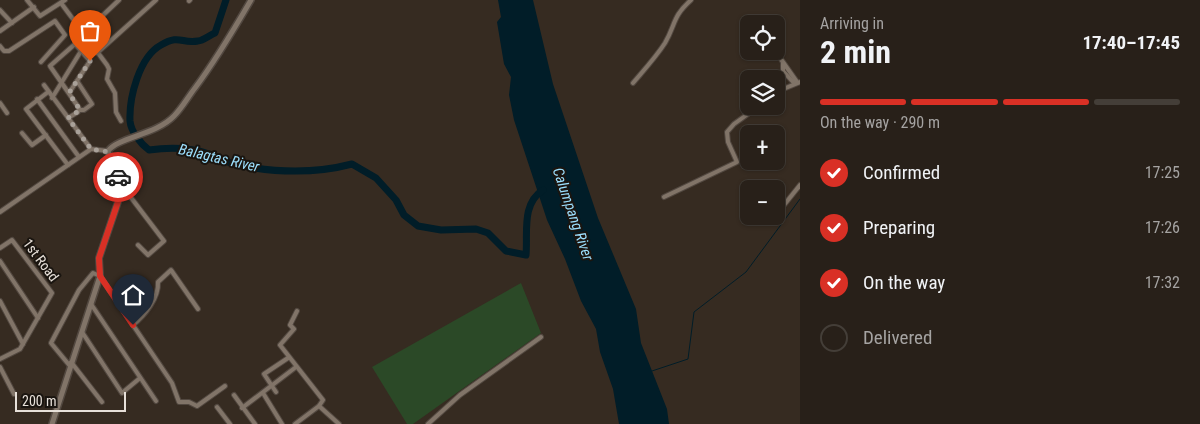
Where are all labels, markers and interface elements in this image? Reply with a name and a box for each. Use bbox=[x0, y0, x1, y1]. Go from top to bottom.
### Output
pin bbox=[69, 10, 111, 61]
text: Arriving in bbox=[820, 14, 884, 33]
map controls bbox=[740, 15, 785, 225]
button: locate bbox=[740, 15, 785, 60]
icon: bag bbox=[76, 17, 104, 45]
text: 17:40–17:45 bbox=[1082, 31, 1180, 54]
text: 2 min bbox=[820, 33, 891, 71]
button: layers bbox=[740, 70, 785, 115]
text: On the way · 290 m bbox=[820, 113, 940, 132]
button: + bbox=[740, 125, 785, 170]
water label: Balagtas River bbox=[177, 140, 262, 176]
courier bbox=[93, 152, 143, 202]
icon: check bbox=[820, 159, 848, 187]
text: Confirmed bbox=[863, 161, 940, 184]
icon: car bbox=[104, 163, 132, 191]
text: 17:25 bbox=[1145, 163, 1180, 182]
water label: Calumpang River bbox=[549, 165, 597, 263]
button: − bbox=[740, 180, 785, 225]
icon: check bbox=[820, 214, 848, 242]
text: Preparing bbox=[863, 216, 935, 239]
text: 17:26 bbox=[1145, 218, 1180, 237]
street label: 1st Road bbox=[20, 236, 62, 284]
icon: check bbox=[820, 269, 848, 297]
text: On the way bbox=[863, 271, 945, 294]
text: 17:32 bbox=[1145, 273, 1180, 292]
pin bbox=[112, 274, 154, 325]
icon: home bbox=[119, 281, 147, 309]
text: Delivered bbox=[863, 326, 932, 349]
scale bar bbox=[15, 389, 126, 412]
text: 200 m bbox=[22, 393, 57, 409]

